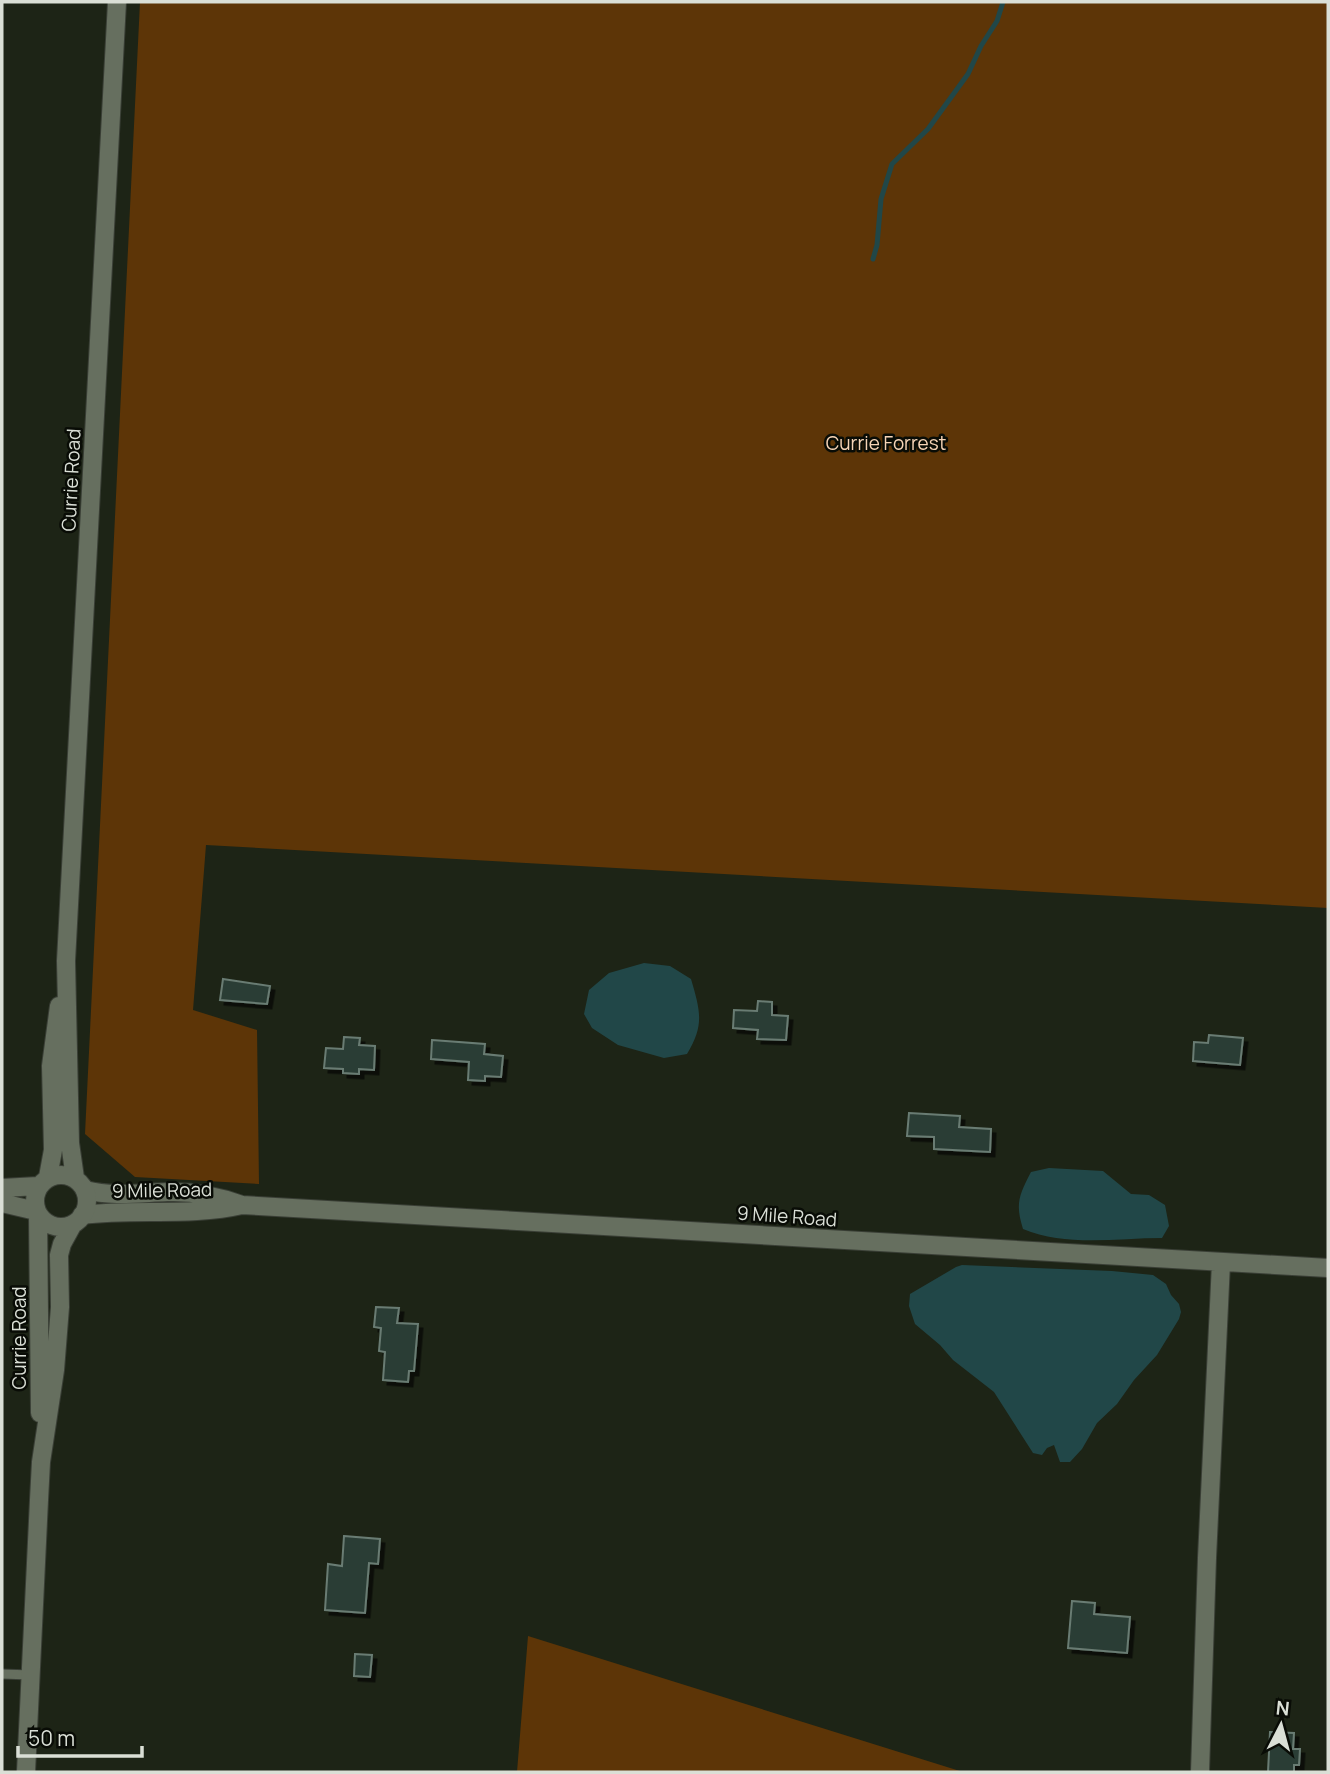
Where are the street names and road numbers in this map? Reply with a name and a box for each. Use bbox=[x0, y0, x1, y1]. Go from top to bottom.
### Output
street label: Currie Road bbox=[55, 428, 87, 532]
street label: 9 Mile Road bbox=[112, 1176, 212, 1204]
street label: 9 Mile Road bbox=[736, 1200, 838, 1232]
street label: Currie Road bbox=[6, 1287, 32, 1389]

